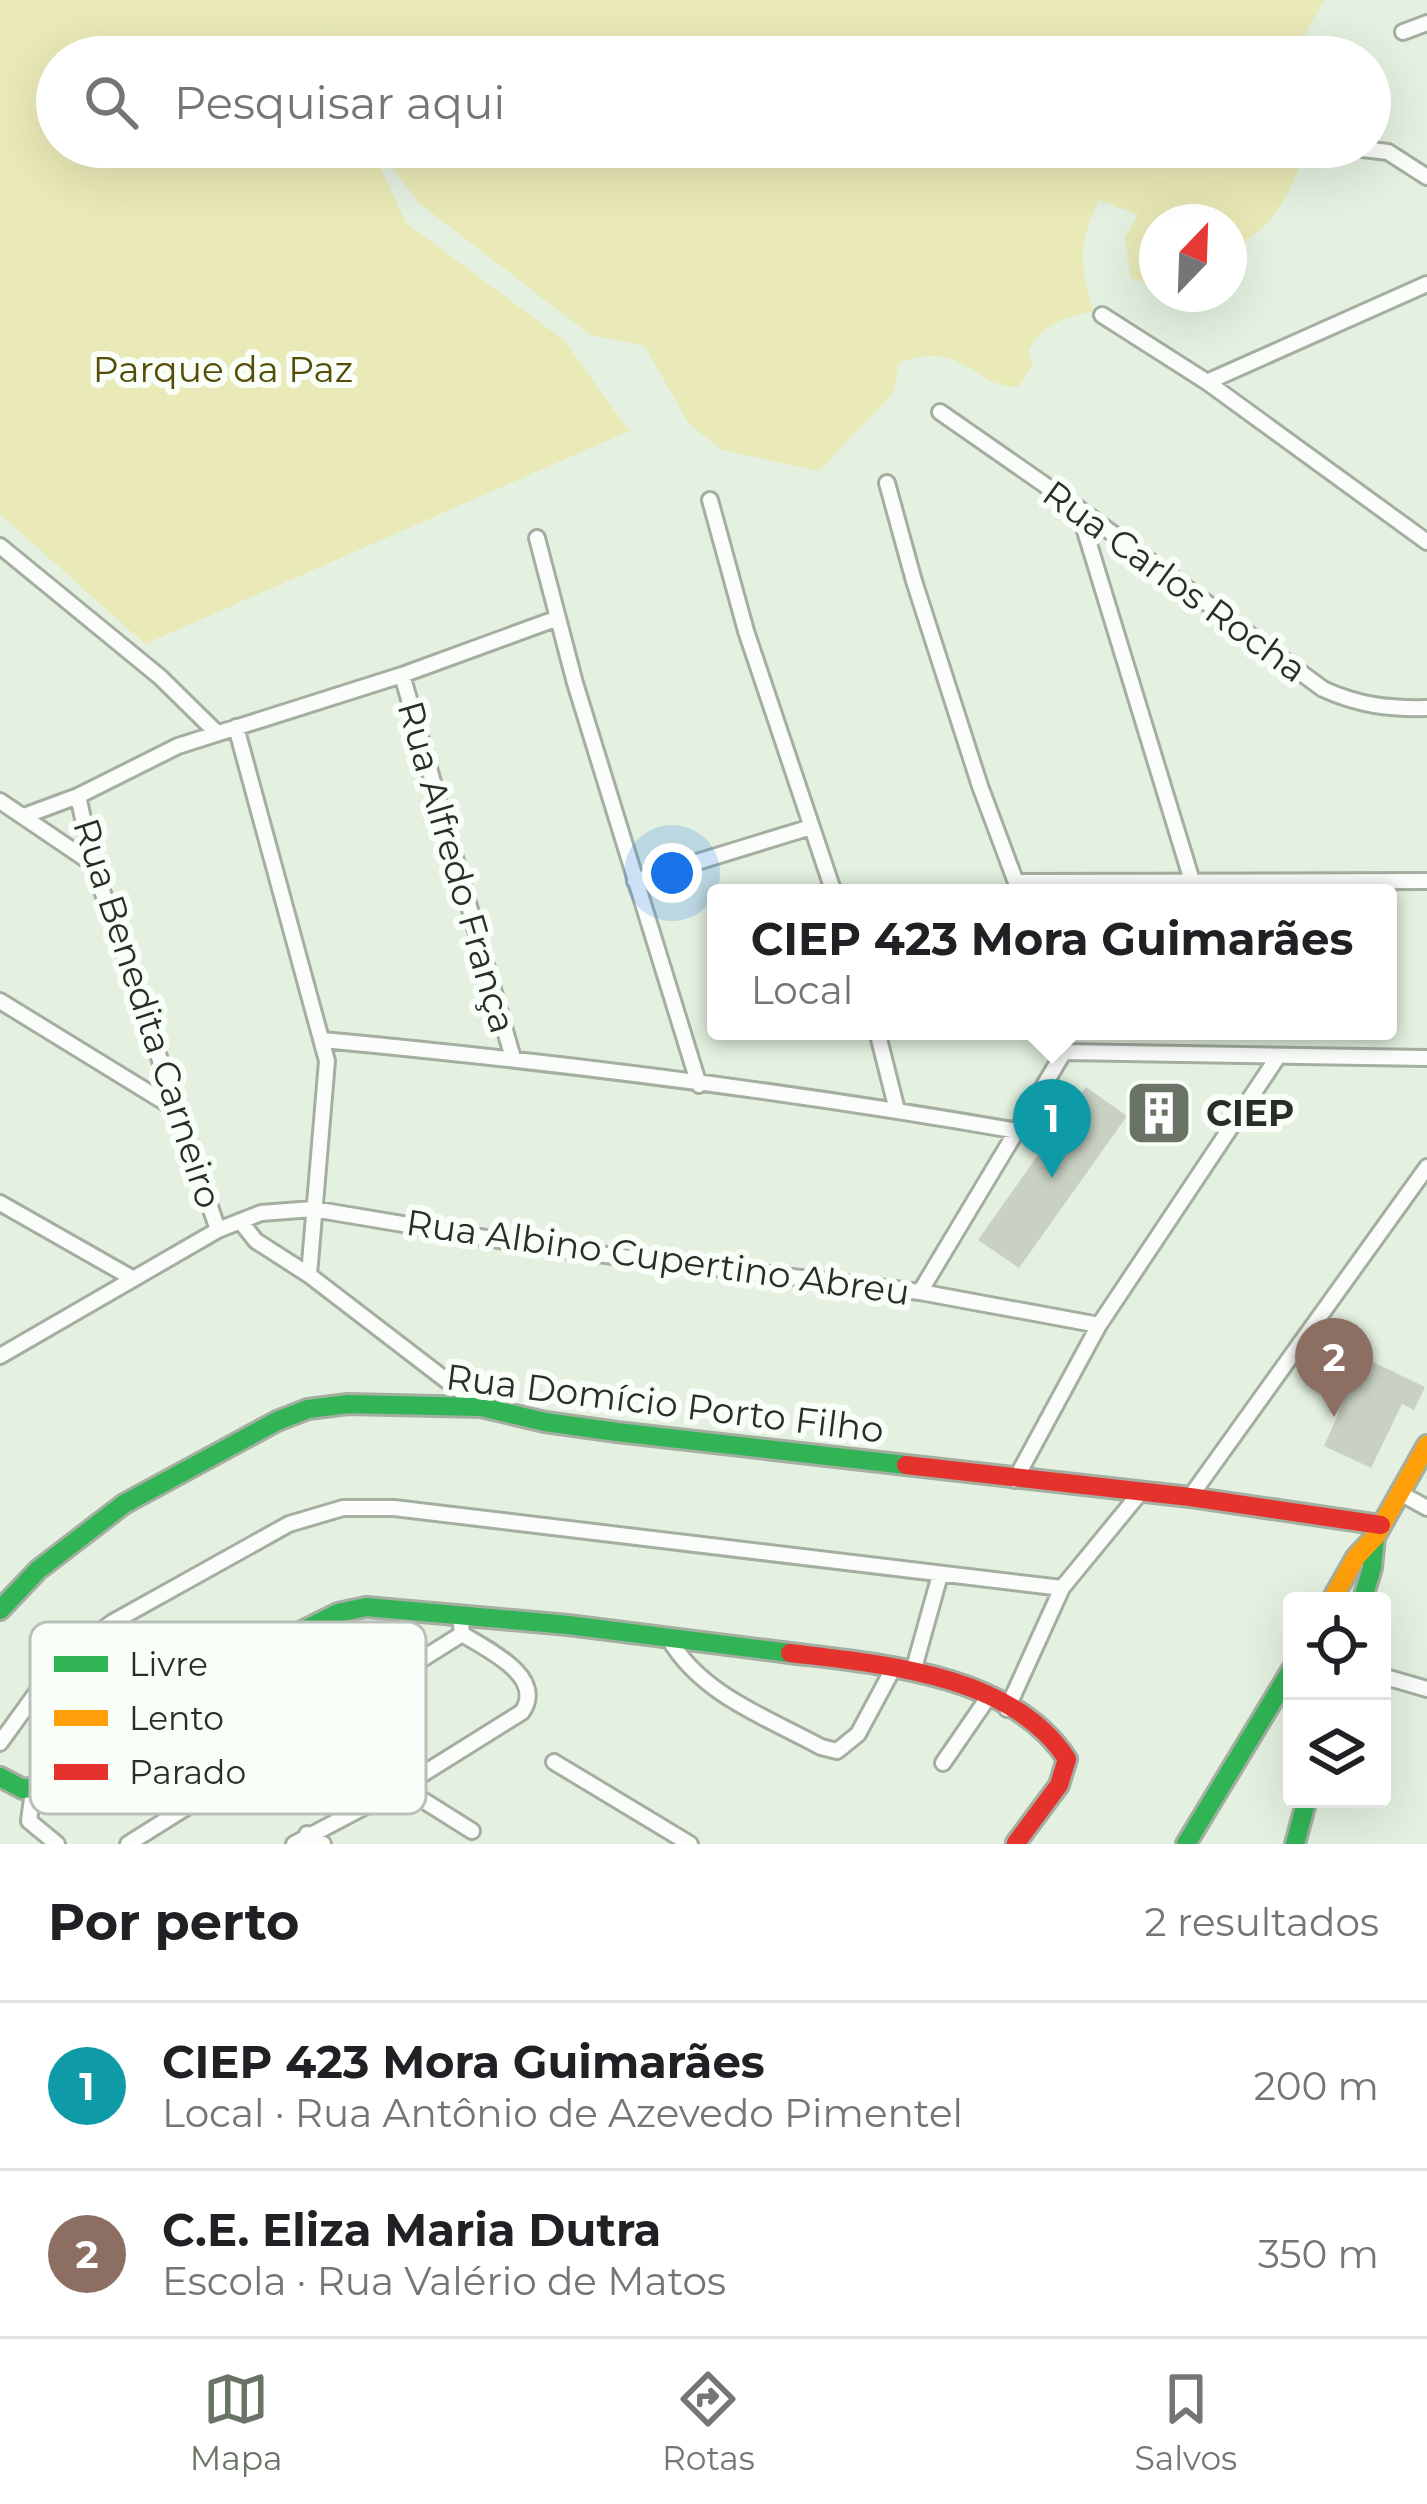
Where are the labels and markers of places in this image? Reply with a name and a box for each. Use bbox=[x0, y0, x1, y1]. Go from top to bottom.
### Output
building icon: CIEP bbox=[1124, 1078, 1194, 1148]
pin: 1 bbox=[1013, 1079, 1091, 1178]
place label: CIEP bbox=[1206, 1091, 1294, 1135]
pin: 2 bbox=[1295, 1318, 1373, 1417]

